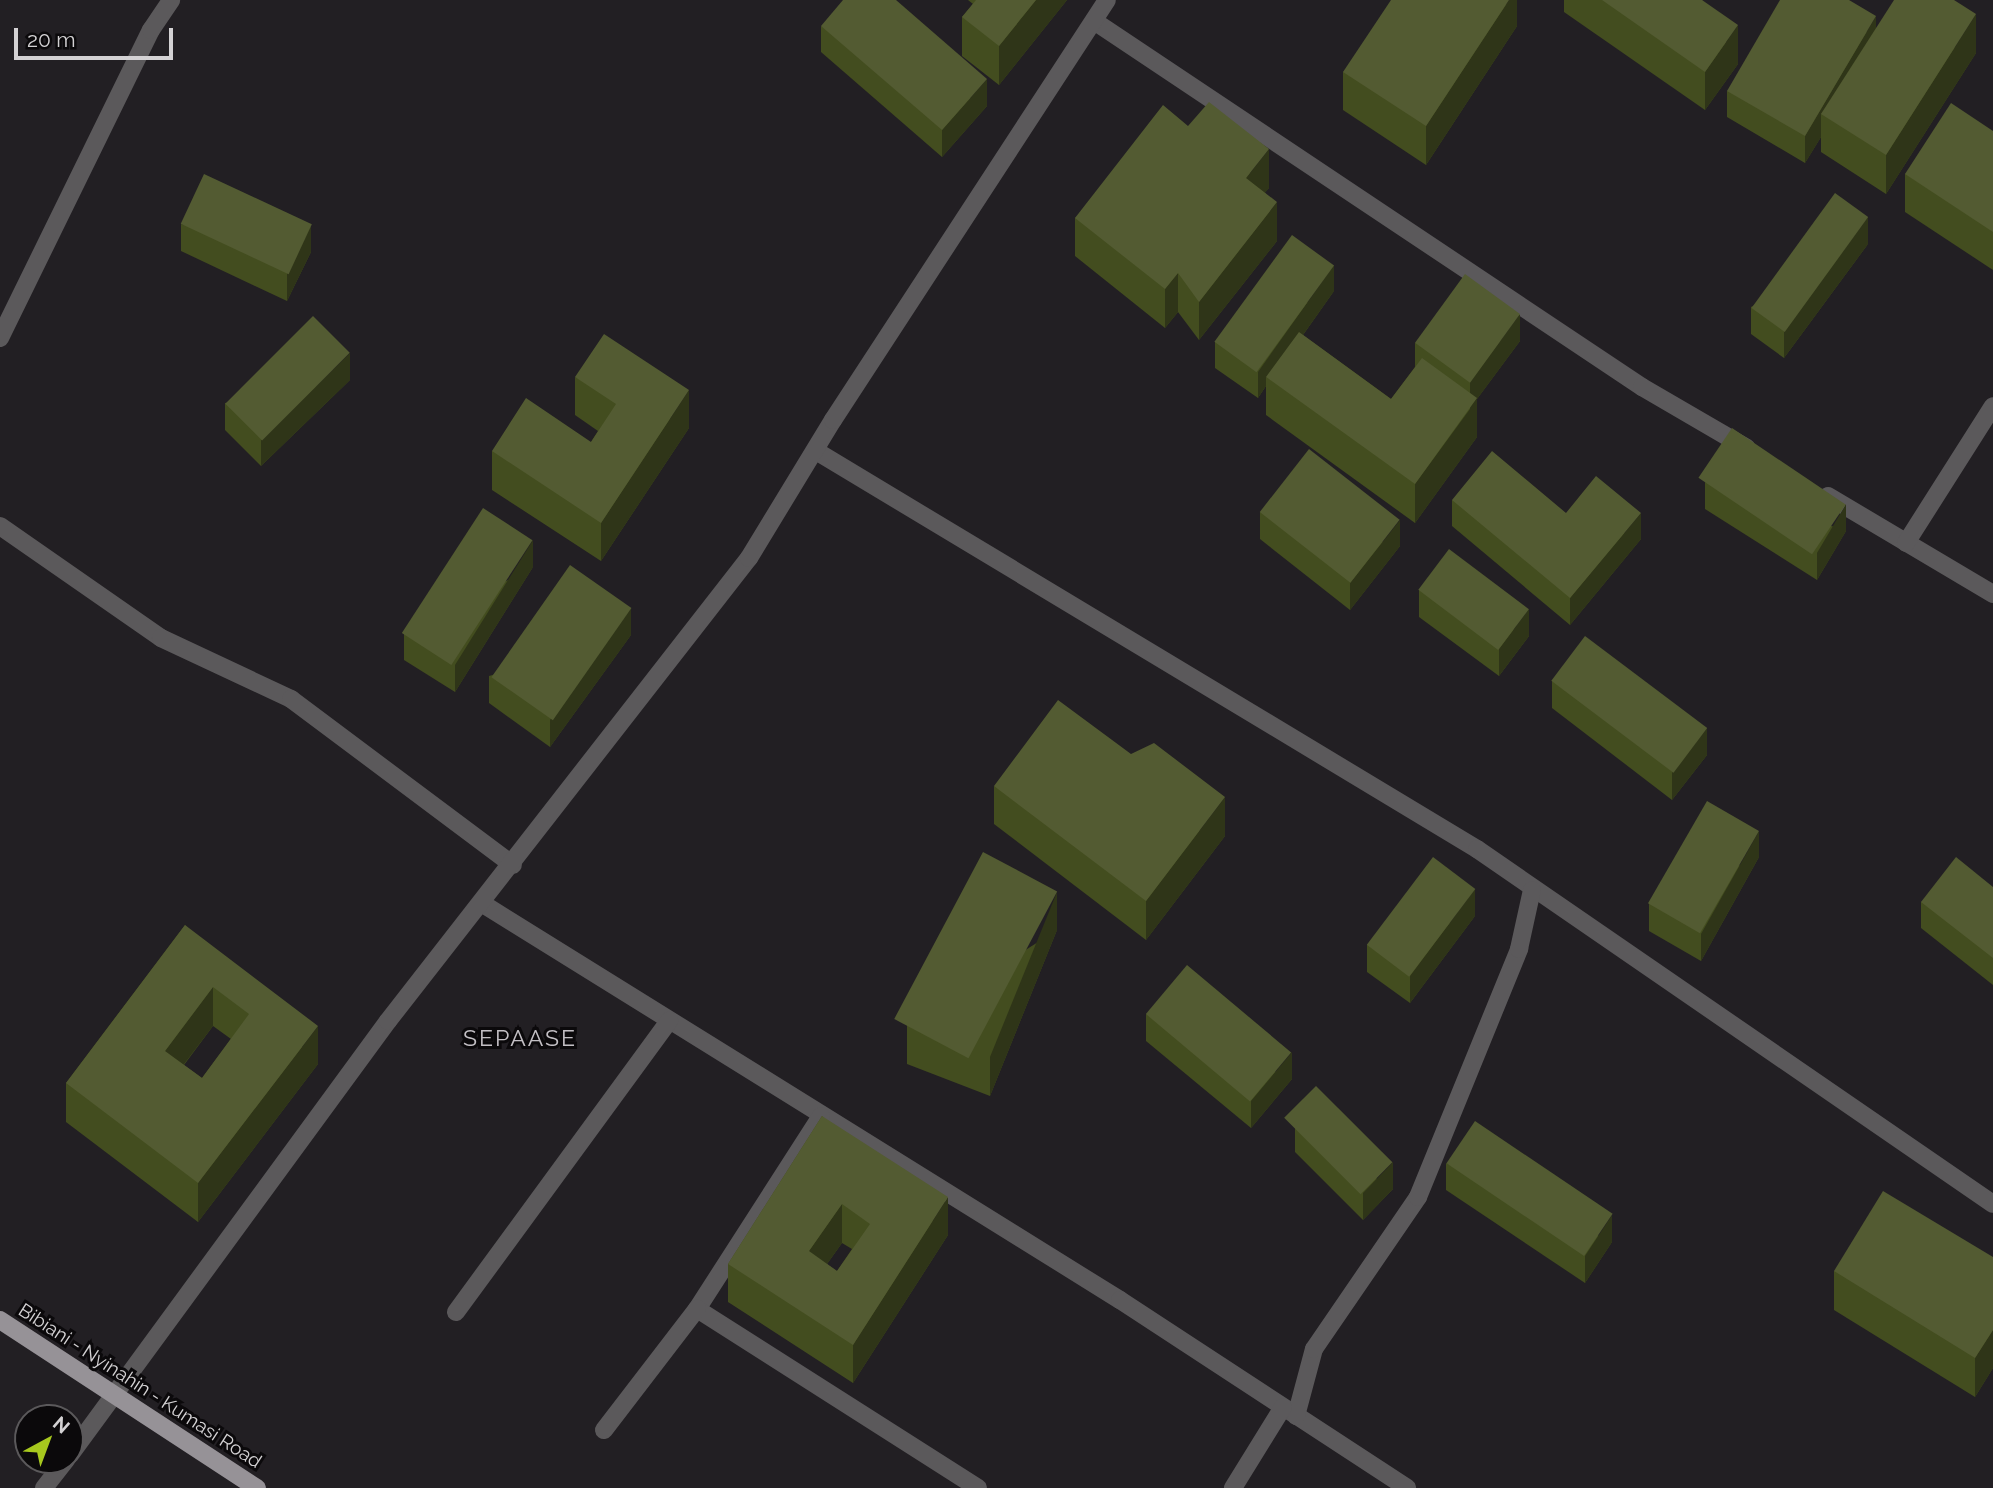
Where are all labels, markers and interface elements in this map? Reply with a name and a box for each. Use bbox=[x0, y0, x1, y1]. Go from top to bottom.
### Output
scale bar bbox=[18, 14, 177, 58]
text: 20 m bbox=[27, 27, 75, 52]
district label: SEPAASE bbox=[464, 1024, 576, 1052]
street label: Bibiani - Nyinahin - Kumasi Road bbox=[14, 1299, 266, 1473]
north arrow bbox=[14, 1404, 84, 1474]

